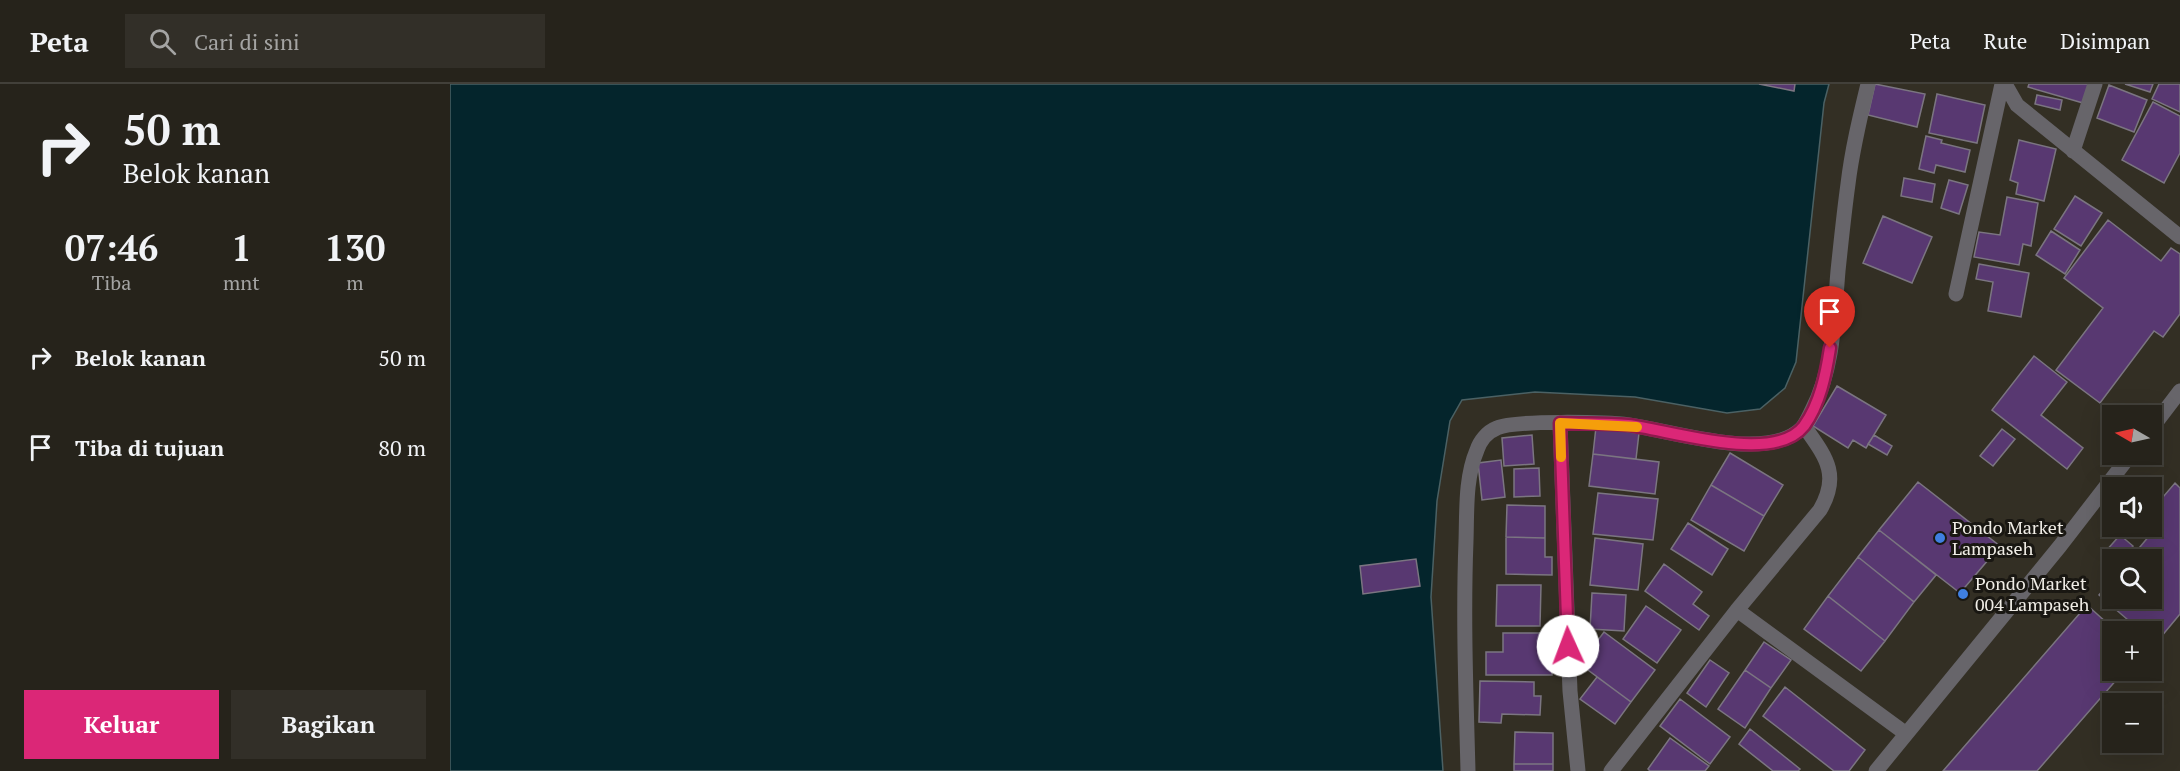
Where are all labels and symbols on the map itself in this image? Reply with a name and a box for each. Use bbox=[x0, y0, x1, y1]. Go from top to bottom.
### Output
pin bbox=[1804, 286, 1855, 348]
north arrow bbox=[2102, 405, 2162, 465]
place label: Pondo Market Lampaseh bbox=[1952, 515, 2064, 560]
marker: Pondo Market Lampaseh bbox=[1933, 531, 1947, 545]
place label: Pondo Market 004 Lampaseh bbox=[1975, 571, 2090, 616]
marker: Pondo Market 004 Lampaseh bbox=[1956, 587, 1970, 601]
position arrow bbox=[1536, 614, 1600, 678]

